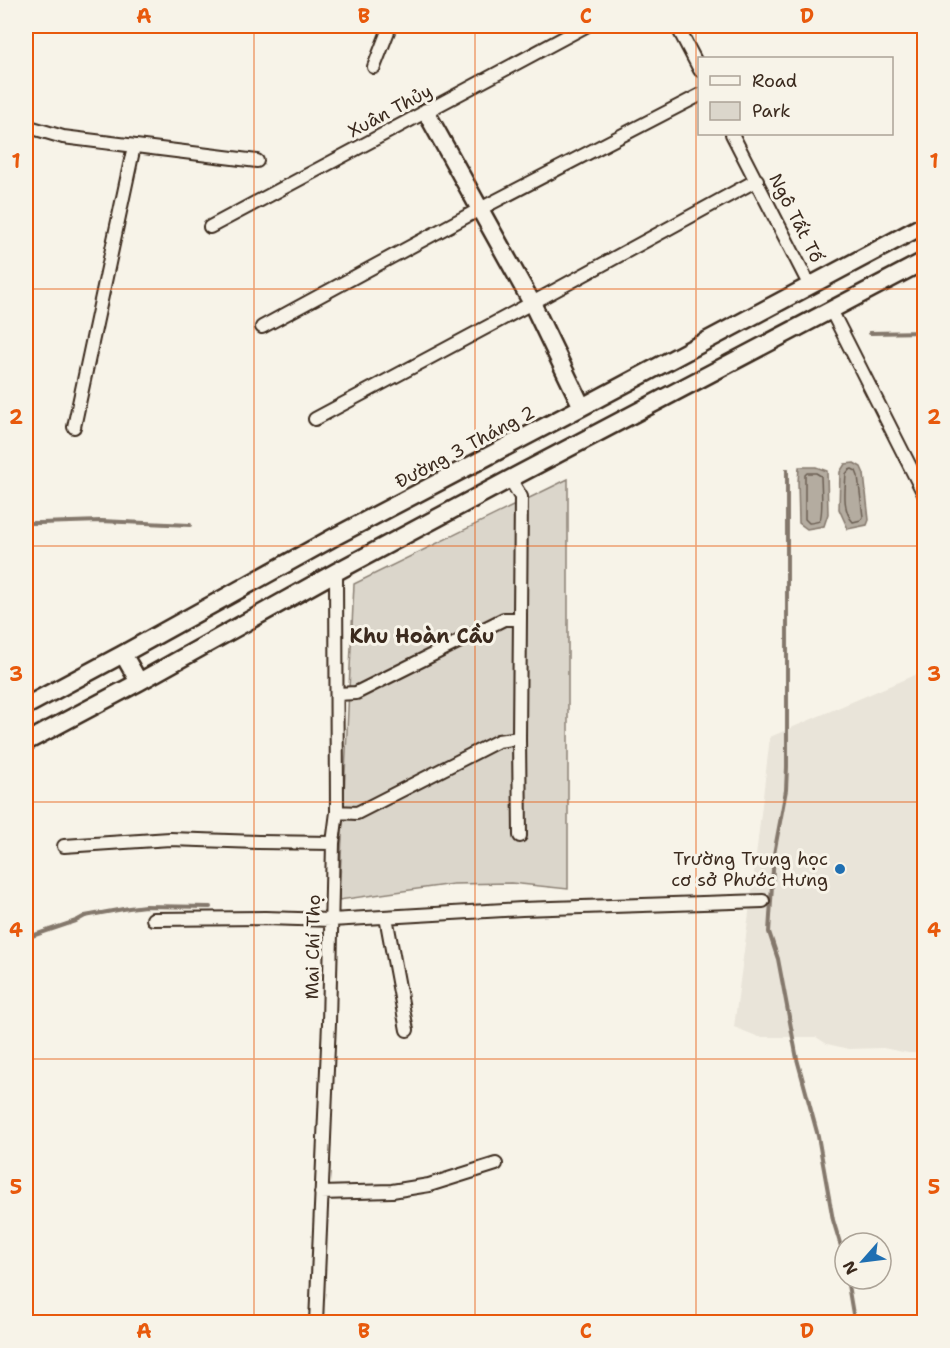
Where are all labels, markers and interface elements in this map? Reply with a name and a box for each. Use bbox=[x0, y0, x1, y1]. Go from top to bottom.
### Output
text: A bbox=[136, 3, 152, 29]
text: B bbox=[358, 3, 370, 29]
text: C bbox=[580, 3, 592, 29]
text: D bbox=[800, 3, 814, 29]
legend bbox=[698, 57, 893, 135]
text: Road bbox=[752, 69, 797, 93]
street label: Xuân Thủy bbox=[344, 79, 436, 143]
text: Park bbox=[752, 99, 791, 123]
text: 1 bbox=[11, 148, 21, 174]
text: 1 bbox=[929, 148, 939, 174]
street label: Ngô Tất Tố bbox=[763, 169, 829, 267]
street label: Đường 3 Tháng 2 bbox=[391, 400, 539, 494]
text: 2 bbox=[9, 404, 23, 430]
text: 2 bbox=[927, 404, 941, 430]
district label: Khu Hoàn Cầu bbox=[349, 623, 495, 649]
text: 3 bbox=[9, 661, 23, 687]
text: 3 bbox=[927, 661, 941, 687]
place label: Trường Trung học cơ sở Phước Hưng bbox=[671, 847, 828, 892]
marker: Trường Trung học cơ sở Phước Hưng bbox=[833, 862, 847, 876]
street label: Mai Chí Thọ bbox=[300, 894, 326, 1000]
text: 4 bbox=[9, 917, 23, 943]
text: 4 bbox=[927, 917, 941, 943]
text: 5 bbox=[10, 1174, 22, 1200]
text: 5 bbox=[928, 1174, 940, 1200]
north arrow bbox=[833, 1231, 893, 1291]
text: N bbox=[838, 1257, 862, 1278]
text: A bbox=[136, 1318, 152, 1344]
text: B bbox=[358, 1318, 370, 1344]
text: C bbox=[580, 1318, 592, 1344]
text: D bbox=[800, 1318, 814, 1344]

